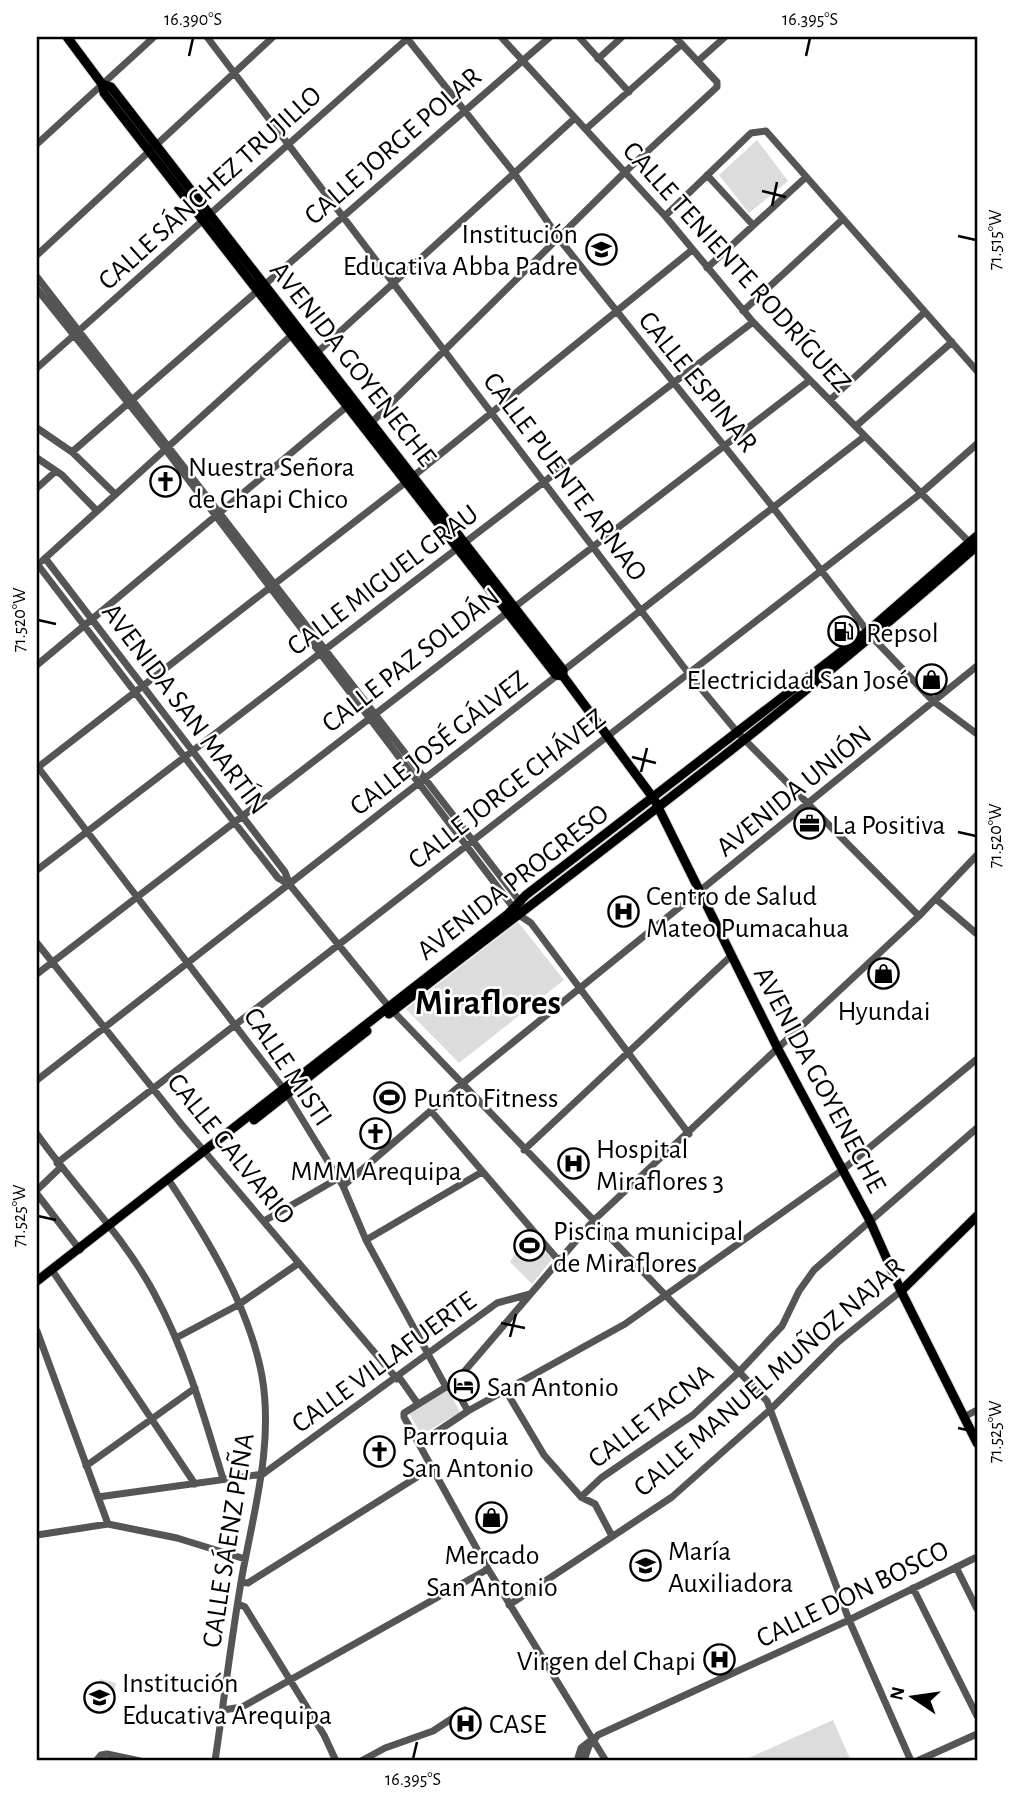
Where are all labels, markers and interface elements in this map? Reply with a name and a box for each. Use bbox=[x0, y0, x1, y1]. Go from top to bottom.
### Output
text: 16.390°S bbox=[164, 11, 222, 29]
text: 16.395°S bbox=[782, 11, 838, 29]
street label: CALLE JORGE POLAR bbox=[300, 62, 487, 231]
street label: CALLE SÁNCHEZ TRUJILLO bbox=[91, 79, 327, 296]
street label: CALLE TENIENTE RODRÍGUEZ bbox=[617, 135, 858, 398]
text: 71.515°W bbox=[987, 210, 1005, 270]
place label: Institución Educativa Abba Padre bbox=[343, 221, 578, 281]
school or university icon: Institución Educativa Abba Padre bbox=[584, 232, 618, 266]
street label: AVENIDA GOYENECHE bbox=[264, 257, 441, 472]
street label: CALLE ESPINAR bbox=[633, 307, 762, 458]
street label: CALLE PUENTE ARNAO bbox=[477, 368, 652, 587]
place label: Nuestra Señora de Chapi Chico bbox=[188, 454, 355, 514]
church icon: Nuestra Señora de Chapi Chico bbox=[148, 465, 182, 499]
street label: CALLE MIGUEL GRAU bbox=[283, 500, 484, 661]
street label: CALLE PAZ SOLDÁN bbox=[315, 581, 505, 738]
text: 71.520°W bbox=[11, 588, 29, 652]
street label: AVENIDA SAN MARTÍN bbox=[96, 597, 275, 820]
fuel station icon: Repsol bbox=[826, 615, 860, 649]
place label: Repsol bbox=[866, 620, 939, 648]
shop icon: Electricidad San José bbox=[915, 662, 949, 696]
street label: CALLE JOSÉ GÁLVEZ bbox=[343, 663, 533, 821]
place label: Electricidad San José bbox=[687, 667, 909, 695]
street label: CALLE JORGE CHÁVEZ bbox=[402, 702, 611, 875]
street label: AVENIDA UNIÓN bbox=[710, 718, 877, 862]
street label: AVENIDA PROGRESO bbox=[412, 799, 614, 966]
text: 71.520°W bbox=[987, 804, 1005, 868]
office icon: La Positiva bbox=[792, 807, 826, 841]
place label: La Positiva bbox=[832, 812, 946, 840]
place label: Centro de Salud Mateo Pumacahua bbox=[646, 883, 849, 943]
hospital icon: Centro de Salud Mateo Pumacahua bbox=[606, 894, 640, 928]
shop icon: Hyundai bbox=[867, 956, 901, 990]
street label: AVENIDA GOYENECHE bbox=[748, 962, 891, 1197]
district label: Miraflores bbox=[415, 986, 561, 1021]
place label: Hyundai bbox=[838, 998, 930, 1026]
street label: CALLE MISTI bbox=[238, 1003, 337, 1131]
street label: CALLE CALVARIO bbox=[161, 1069, 299, 1230]
sports icon: Punto Fitness bbox=[373, 1080, 407, 1114]
place label: Punto Fitness bbox=[413, 1085, 558, 1113]
church icon: MMM Arequipa bbox=[359, 1116, 393, 1150]
place label: Hospital Miraflores 3 bbox=[596, 1136, 724, 1196]
hospital icon: Hospital Miraflores 3 bbox=[556, 1147, 590, 1181]
place label: MMM Arequipa bbox=[290, 1158, 462, 1186]
text: 71.525°W bbox=[11, 1185, 29, 1247]
place label: Piscina municipal de Miraflores bbox=[553, 1218, 744, 1278]
sports icon: Piscina municipal de Miraflores bbox=[513, 1229, 547, 1263]
street label: CALLE MANUEL MUÑOZ NAJAR bbox=[627, 1251, 910, 1502]
street label: CALLE VILLAFUERTE bbox=[287, 1287, 481, 1439]
street label: CALLE TACNA bbox=[584, 1359, 719, 1474]
hotel icon: San Antonio bbox=[447, 1369, 481, 1403]
place label: San Antonio bbox=[487, 1374, 619, 1402]
text: 71.525°W bbox=[987, 1401, 1005, 1463]
place label: Parroquia San Antonio bbox=[402, 1423, 534, 1483]
street label: CALLE SÁENZ PEÑA bbox=[195, 1431, 260, 1650]
church icon: Parroquia San Antonio bbox=[362, 1434, 396, 1468]
shop icon: Mercado San Antonio bbox=[475, 1500, 509, 1534]
street label: CALLE DON BOSCO bbox=[752, 1536, 953, 1653]
place label: María Auxiliadora bbox=[668, 1538, 793, 1598]
place label: Mercado San Antonio bbox=[426, 1542, 558, 1602]
school or university icon: María Auxiliadora bbox=[628, 1549, 662, 1583]
hospital icon: Virgen del Chapi bbox=[702, 1643, 736, 1677]
place label: Virgen del Chapi bbox=[517, 1648, 696, 1676]
north arrow bbox=[878, 1661, 948, 1731]
place label: Institución Educativa Arequipa bbox=[122, 1670, 332, 1730]
school or university icon: Institución Educativa Arequipa bbox=[82, 1681, 116, 1715]
text: N bbox=[887, 1685, 909, 1702]
hospital icon: CASE bbox=[449, 1706, 483, 1740]
place label: CASE bbox=[489, 1711, 546, 1739]
text: 16.395°S bbox=[385, 1771, 441, 1789]

